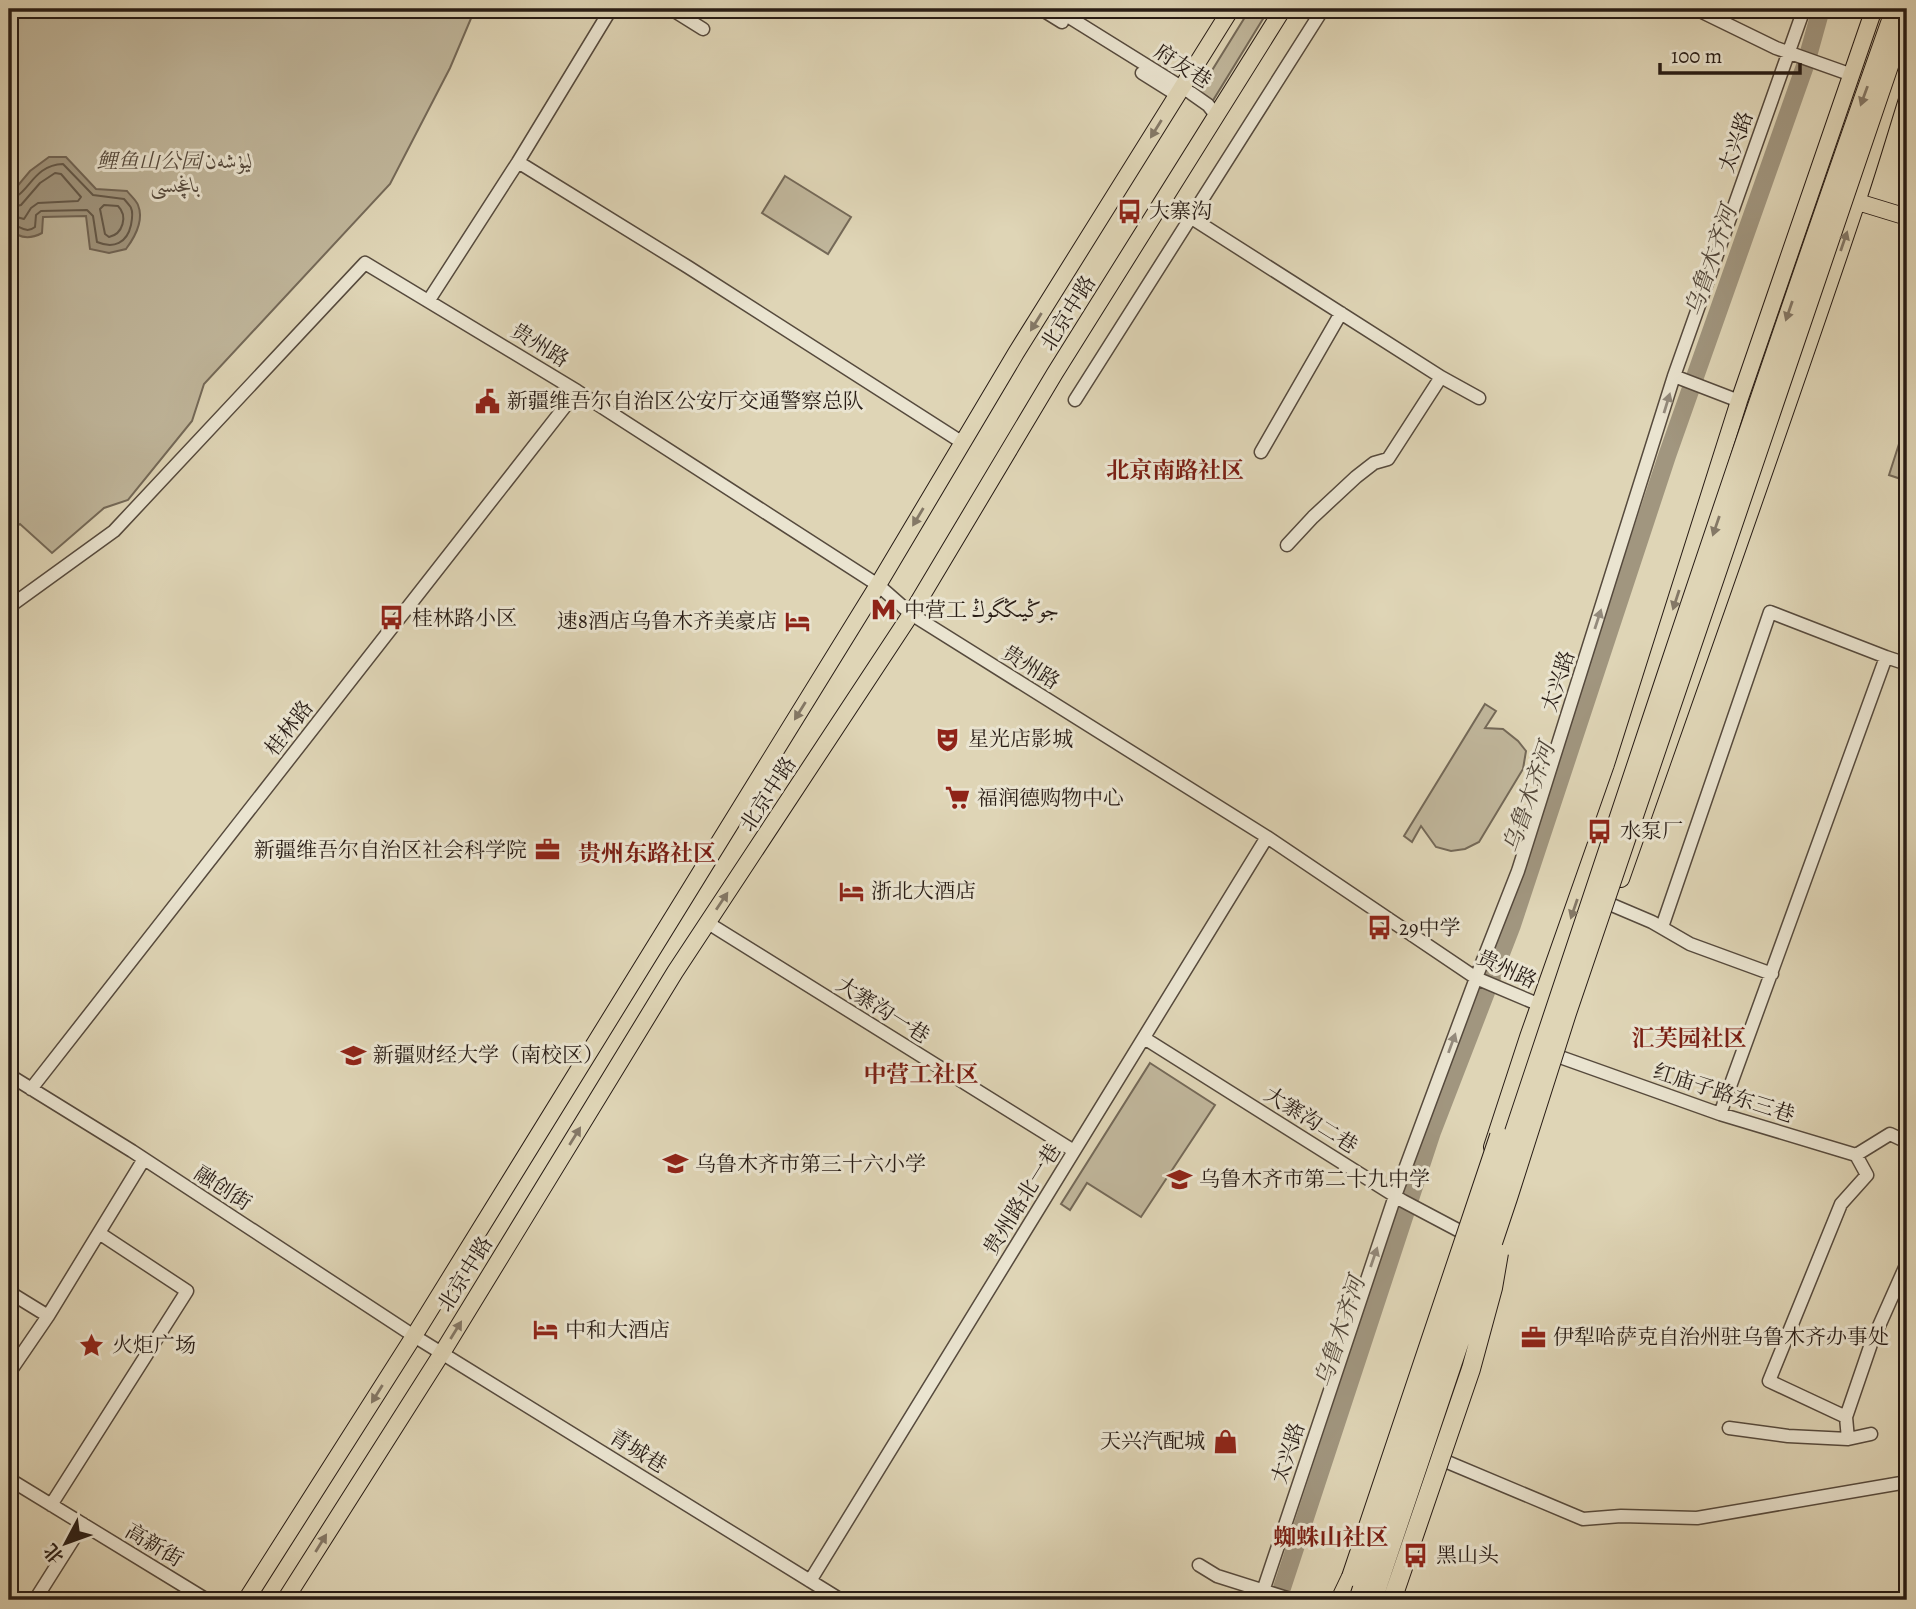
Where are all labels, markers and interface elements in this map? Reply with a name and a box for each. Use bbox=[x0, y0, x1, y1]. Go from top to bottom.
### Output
scale bar bbox=[1660, 32, 1800, 76]
street label: 府友巷 bbox=[1149, 37, 1217, 95]
text: 100 m bbox=[1671, 42, 1722, 70]
one-way arrow bbox=[1858, 86, 1869, 107]
street label: 太兴路 bbox=[1713, 108, 1759, 176]
one-way arrow bbox=[1150, 119, 1163, 139]
park label: 鲤鱼山公园 ليۇشەن باغچىسى bbox=[97, 147, 253, 200]
bus stop icon: 大寨沟 bbox=[1115, 197, 1143, 225]
place label: 大寨沟 bbox=[1149, 197, 1212, 225]
water label: 乌鲁木齐河 bbox=[1678, 198, 1746, 320]
one-way arrow bbox=[1839, 230, 1850, 251]
street label: 北京中路 bbox=[1034, 270, 1102, 356]
one-way arrow bbox=[1784, 301, 1794, 322]
one-way arrow bbox=[1029, 312, 1042, 332]
street label: 贵州路 bbox=[506, 316, 574, 374]
public building icon: 新疆维吾尔自治区公安厅交通警察总队 bbox=[473, 387, 501, 415]
place label: 新疆维吾尔自治区公安厅交通警察总队 bbox=[507, 387, 864, 415]
one-way arrow bbox=[1662, 392, 1672, 413]
district label: 北京南路社区 bbox=[1106, 455, 1244, 486]
one-way arrow bbox=[912, 507, 925, 526]
one-way arrow bbox=[1711, 516, 1721, 537]
one-way arrow bbox=[1671, 589, 1681, 610]
metro station icon: 中营工 جوڭيىڭگوڭ bbox=[870, 596, 898, 624]
place label: 中营工 جوڭيىڭگوڭ bbox=[904, 596, 1059, 624]
bus stop icon: 桂林路小区 bbox=[378, 604, 406, 632]
place label: 桂林路小区 bbox=[412, 604, 517, 632]
place label: 速8酒店乌鲁木齐美豪店 bbox=[557, 607, 777, 635]
hotel icon: 速8酒店乌鲁木齐美豪店 bbox=[783, 607, 811, 635]
one-way arrow bbox=[1593, 609, 1604, 630]
street label: 贵州路 bbox=[997, 638, 1065, 696]
street label: 太兴路 bbox=[1535, 647, 1581, 715]
street label: 桂林路 bbox=[259, 695, 319, 761]
one-way arrow bbox=[793, 701, 806, 721]
theatre icon: 星光店影城 bbox=[934, 725, 962, 753]
place label: 星光店影城 bbox=[968, 725, 1073, 753]
water label: 乌鲁木齐河 bbox=[1496, 735, 1564, 857]
street label: 北京中路 bbox=[733, 751, 803, 837]
supermarket icon: 福润德购物中心 bbox=[943, 784, 971, 812]
place label: 福润德购物中心 bbox=[977, 784, 1124, 812]
bus stop icon: 水泵厂 bbox=[1586, 817, 1614, 845]
place label: 水泵厂 bbox=[1620, 817, 1683, 845]
place label: 新疆维吾尔自治区社会科学院 bbox=[254, 836, 527, 864]
office icon: 新疆维吾尔自治区社会科学院 bbox=[533, 836, 561, 864]
district label: 贵州东路社区 bbox=[578, 838, 716, 869]
hotel icon: 浙北大酒店 bbox=[837, 877, 865, 905]
place label: 浙北大酒店 bbox=[871, 877, 976, 905]
one-way arrow bbox=[715, 892, 728, 911]
one-way arrow bbox=[1568, 898, 1579, 919]
bus stop icon: 29中学 bbox=[1365, 914, 1393, 942]
place label: 29中学 bbox=[1399, 914, 1461, 942]
street label: 贵州路 bbox=[1473, 943, 1541, 995]
street label: 大寨沟一巷 bbox=[831, 970, 935, 1050]
district label: 汇芙园社区 bbox=[1632, 1023, 1747, 1054]
one-way arrow bbox=[1446, 1032, 1457, 1053]
school or university icon: 新疆财经大学（南校区） bbox=[339, 1041, 367, 1069]
place label: 新疆财经大学（南校区） bbox=[373, 1041, 604, 1069]
street label: 红庙子路东三巷 bbox=[1650, 1057, 1798, 1129]
district label: 中营工社区 bbox=[864, 1059, 979, 1090]
street label: 大寨沟二巷 bbox=[1259, 1080, 1363, 1160]
one-way arrow bbox=[569, 1126, 581, 1145]
street label: 贵州路北一巷 bbox=[977, 1138, 1067, 1260]
school or university icon: 乌鲁木齐市第三十六小学 bbox=[661, 1150, 689, 1178]
place label: 乌鲁木齐市第三十六小学 bbox=[695, 1150, 926, 1178]
street label: 融创街 bbox=[189, 1159, 257, 1217]
school or university icon: 乌鲁木齐市第二十九中学 bbox=[1165, 1165, 1193, 1193]
place label: 乌鲁木齐市第二十九中学 bbox=[1199, 1165, 1430, 1193]
street label: 北京中路 bbox=[431, 1231, 499, 1317]
one-way arrow bbox=[1369, 1246, 1380, 1267]
water label: 乌鲁木齐河 bbox=[1307, 1269, 1374, 1391]
hotel icon: 中和大酒店 bbox=[531, 1316, 559, 1344]
place label: 中和大酒店 bbox=[565, 1316, 670, 1344]
one-way arrow bbox=[450, 1320, 462, 1339]
office icon: 伊犁哈萨克自治州驻乌鲁木齐办事处 bbox=[1519, 1323, 1547, 1351]
place label: 伊犁哈萨克自治州驻乌鲁木齐办事处 bbox=[1553, 1323, 1889, 1351]
place icon: 火炬广场 bbox=[78, 1331, 106, 1359]
place label: 火炬广场 bbox=[112, 1331, 196, 1359]
one-way arrow bbox=[370, 1385, 384, 1403]
street label: 太兴路 bbox=[1265, 1419, 1311, 1487]
street label: 青城巷 bbox=[604, 1422, 672, 1480]
place label: 天兴汽配城 bbox=[1100, 1427, 1205, 1455]
shop icon: 天兴汽配城 bbox=[1211, 1427, 1239, 1455]
north arrow bbox=[32, 1508, 102, 1578]
street label: 高新街 bbox=[120, 1517, 188, 1573]
district label: 蜘蛛山社区 bbox=[1274, 1522, 1389, 1553]
one-way arrow bbox=[315, 1533, 328, 1552]
text: 北 bbox=[38, 1538, 70, 1569]
bus stop icon: 黑山头 bbox=[1402, 1541, 1430, 1569]
place label: 黑山头 bbox=[1436, 1541, 1499, 1569]

